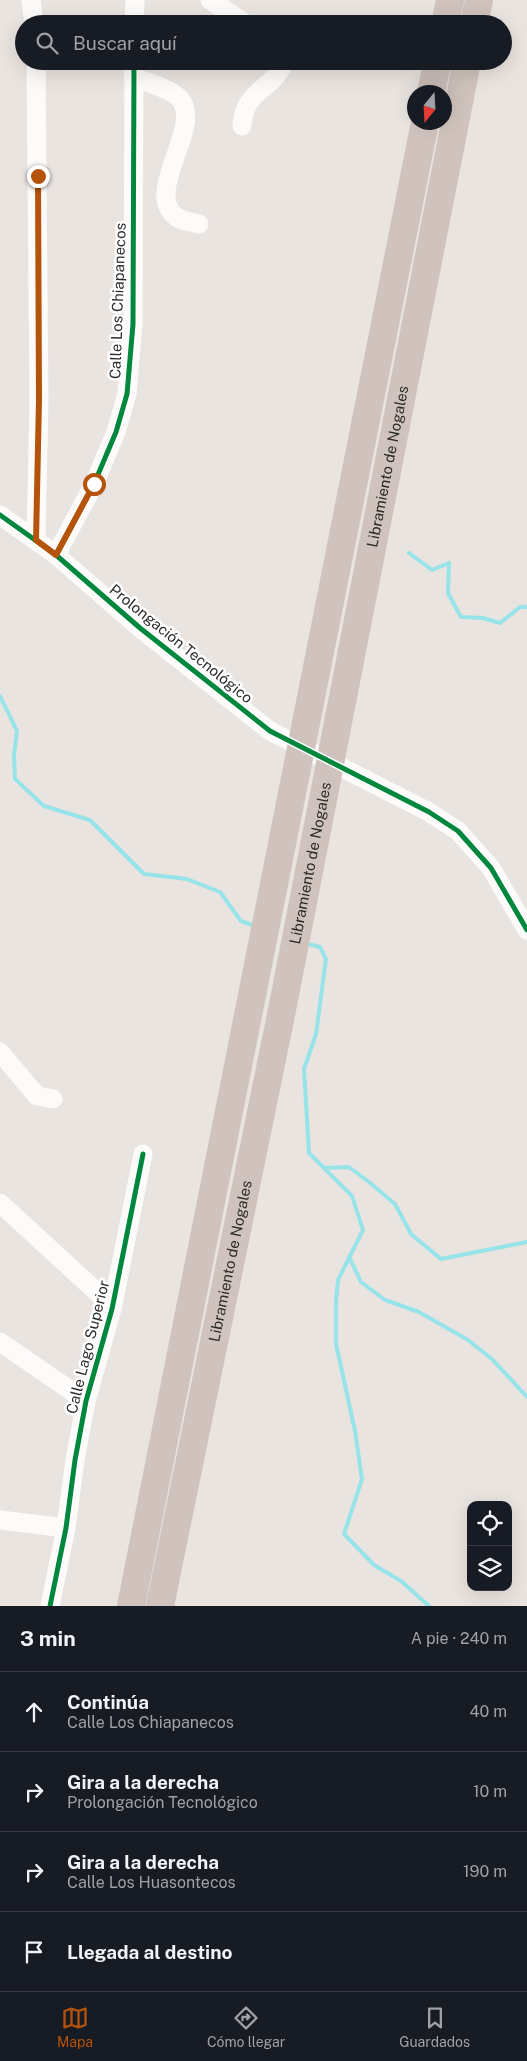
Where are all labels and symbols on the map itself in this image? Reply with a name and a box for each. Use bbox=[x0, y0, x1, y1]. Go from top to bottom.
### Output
north arrow bbox=[407, 85, 452, 130]
route end bbox=[27, 165, 50, 188]
street label: Calle Los Chiapanecos bbox=[106, 223, 129, 379]
street label: Libramiento de Nogales bbox=[363, 384, 412, 549]
route start bbox=[83, 473, 106, 496]
street label: Prolongación Tecnológico bbox=[106, 581, 256, 706]
street label: Libramiento de Nogales bbox=[286, 781, 334, 945]
street label: Libramiento de Nogales bbox=[205, 1179, 255, 1343]
street label: Calle Lago Superior bbox=[63, 1278, 112, 1415]

